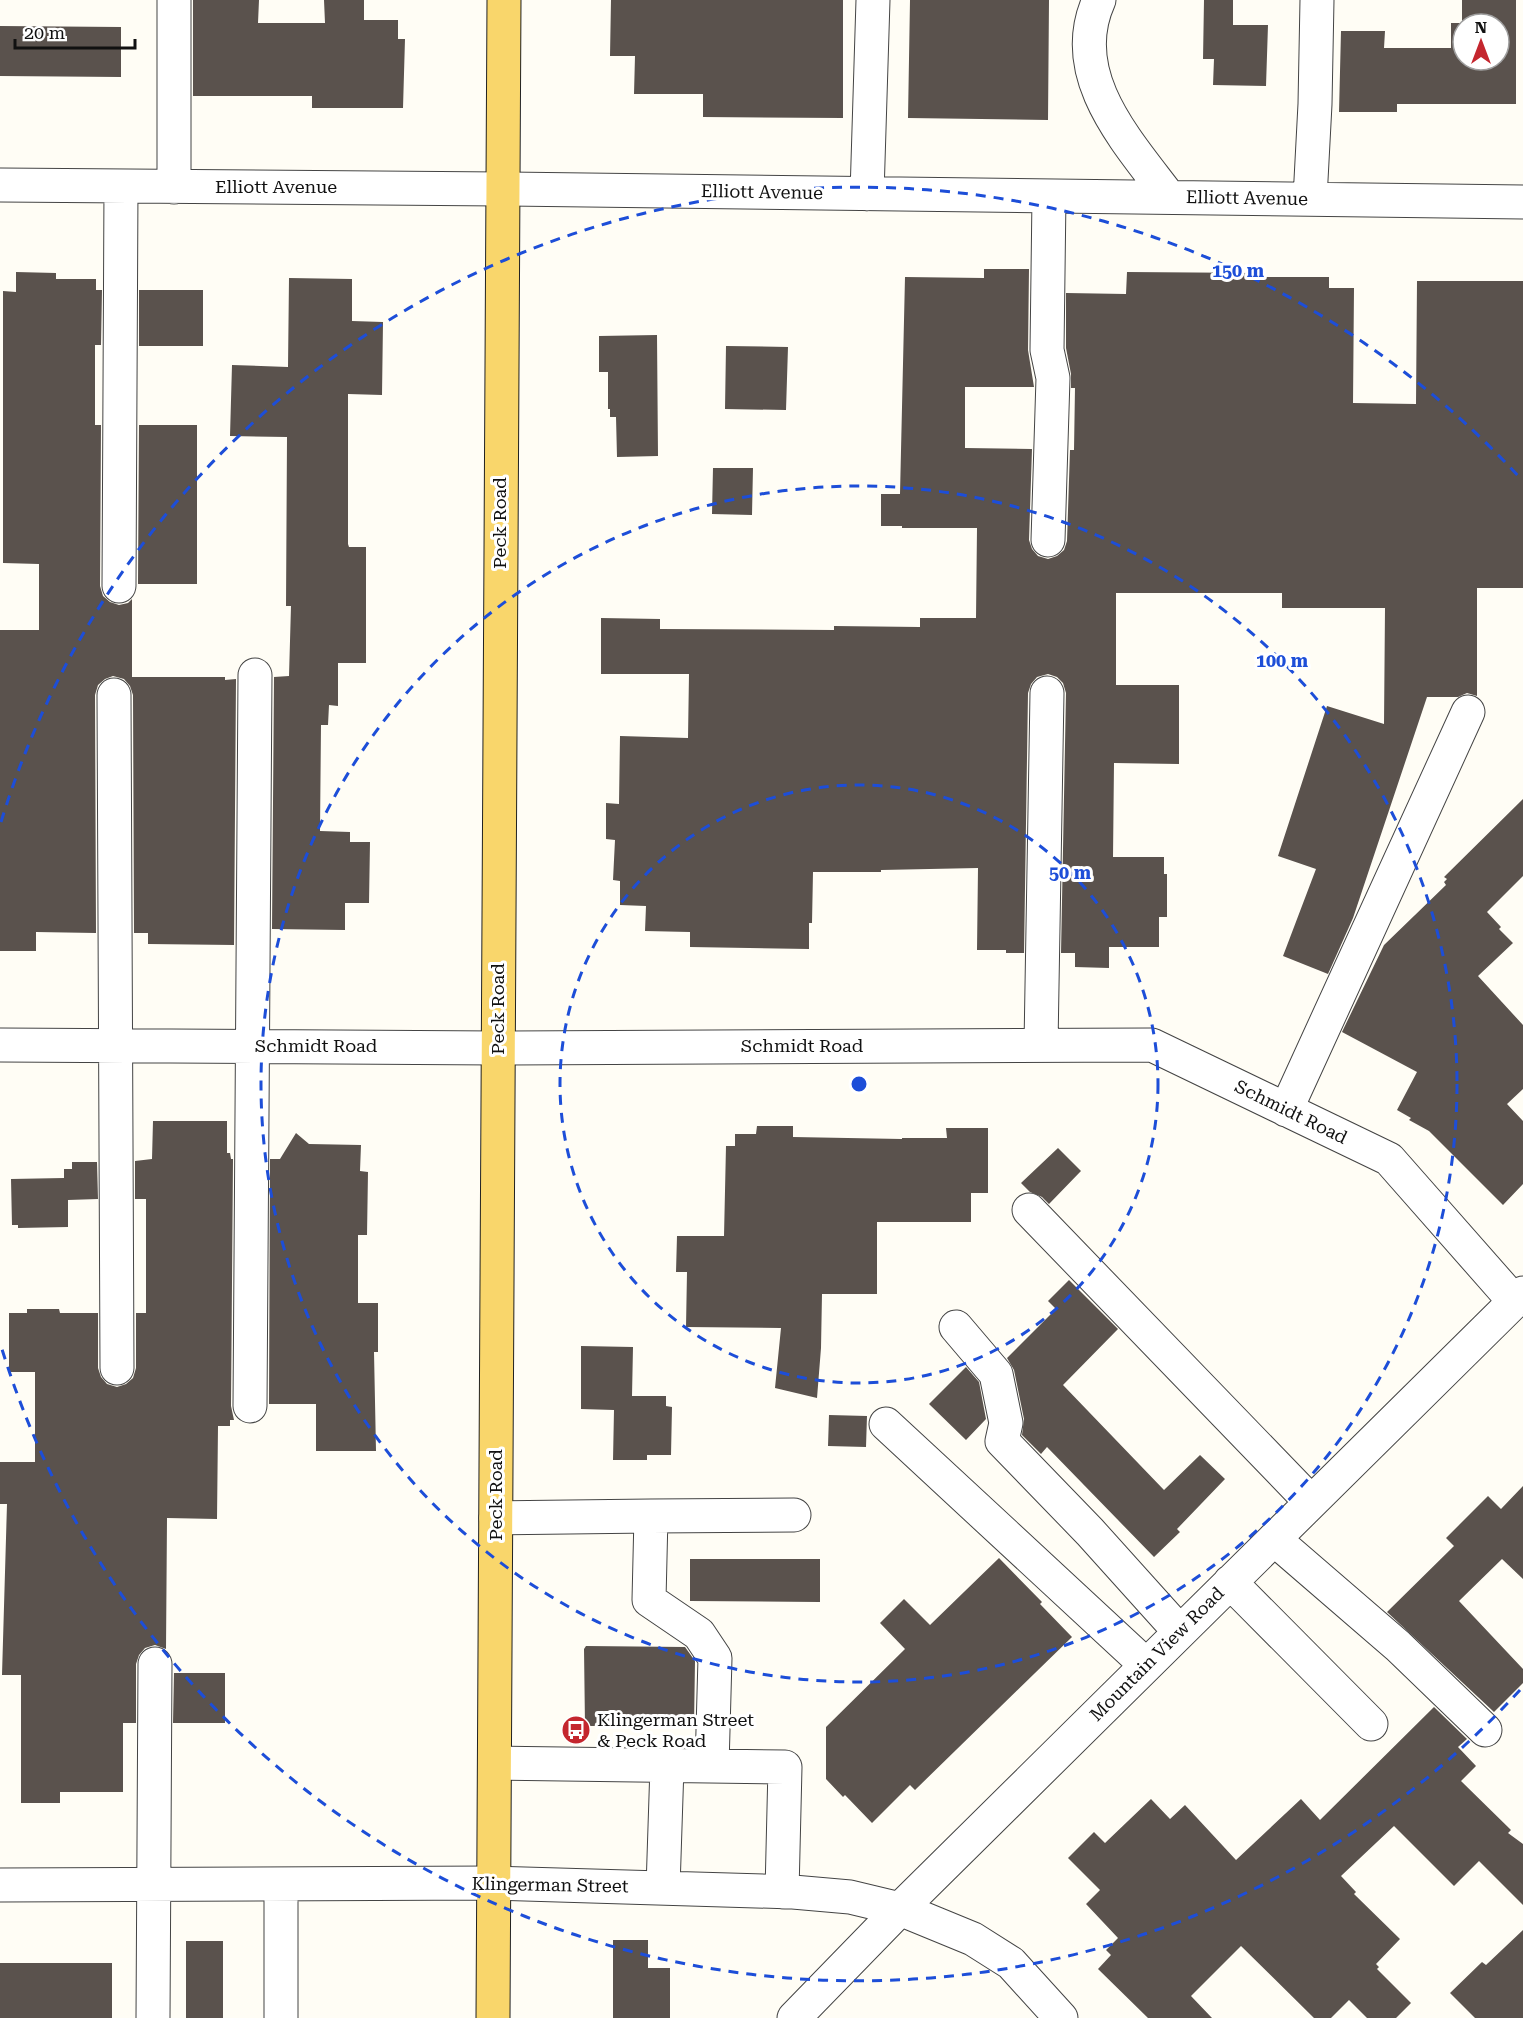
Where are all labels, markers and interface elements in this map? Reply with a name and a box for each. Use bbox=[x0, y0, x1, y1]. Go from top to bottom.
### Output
scale bar bbox=[15, 12, 135, 50]
north arrow bbox=[1451, 12, 1511, 72]
text: N bbox=[1475, 18, 1487, 37]
text: 20 m bbox=[24, 22, 65, 43]
street label: Elliott Avenue bbox=[215, 176, 337, 197]
street label: Elliott Avenue bbox=[701, 180, 823, 203]
street label: Elliott Avenue bbox=[1186, 186, 1308, 209]
text: 150 m bbox=[1212, 260, 1265, 281]
street label: Peck Road bbox=[489, 477, 510, 569]
text: 100 m bbox=[1256, 650, 1309, 671]
text: 50 m bbox=[1049, 862, 1092, 883]
street label: Peck Road bbox=[487, 963, 508, 1055]
street label: Schmidt Road bbox=[255, 1035, 378, 1056]
street label: Schmidt Road bbox=[741, 1035, 864, 1056]
centre of rings bbox=[849, 1074, 869, 1094]
street label: Schmidt Road bbox=[1232, 1075, 1351, 1148]
street label: Peck Road bbox=[485, 1449, 506, 1541]
street label: Mountain View Road bbox=[1085, 1582, 1228, 1725]
place label: Klingerman Street & Peck Road bbox=[597, 1709, 754, 1751]
bus stop icon: Klingerman Street & Peck Road bbox=[560, 1714, 592, 1746]
street label: Klingerman Street bbox=[471, 1873, 629, 1896]

